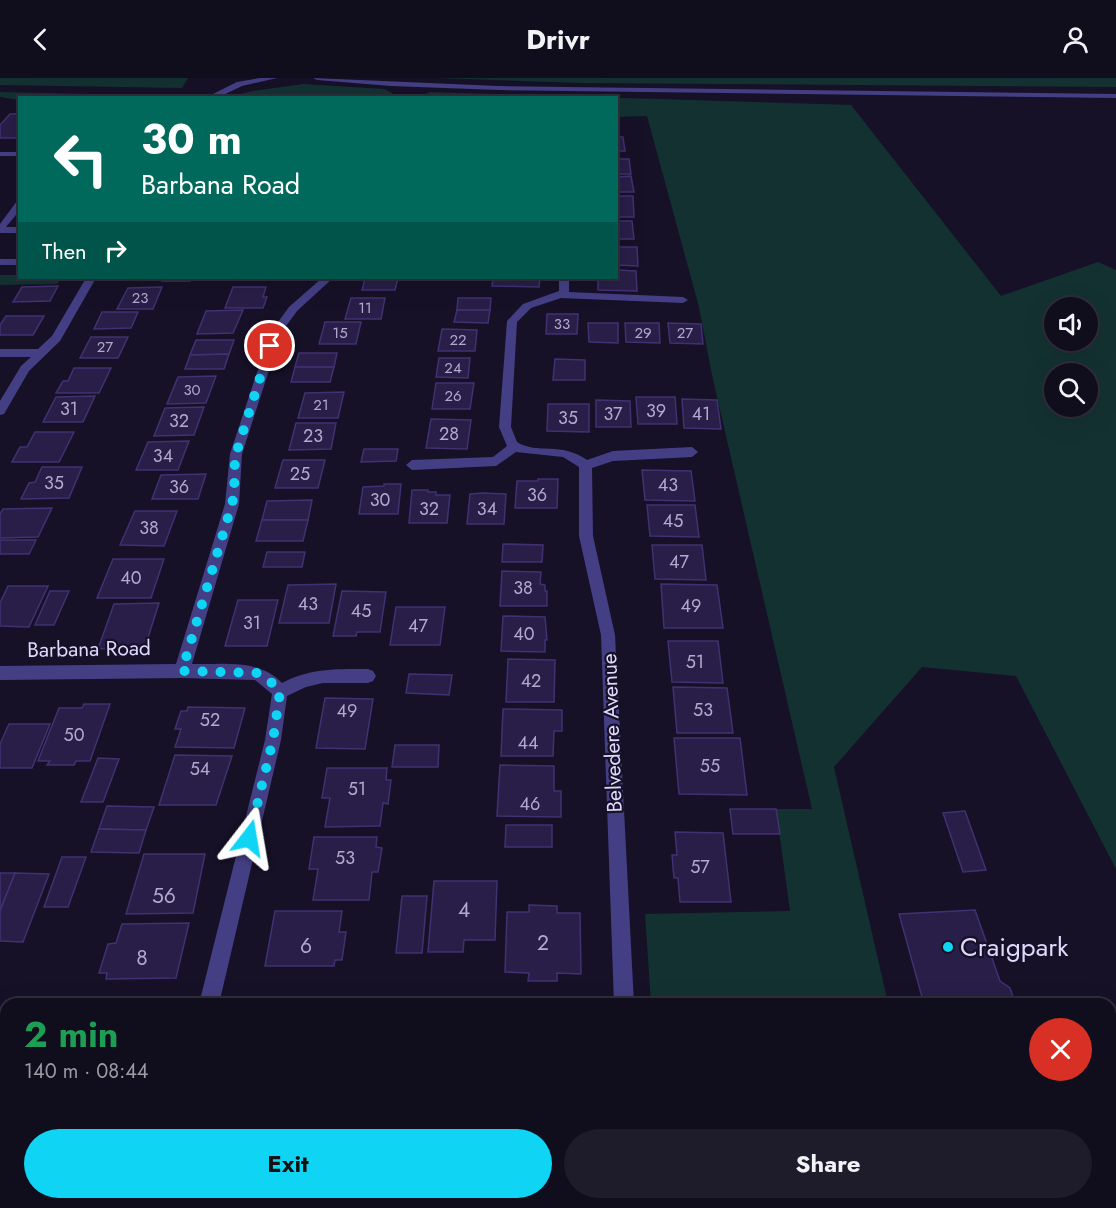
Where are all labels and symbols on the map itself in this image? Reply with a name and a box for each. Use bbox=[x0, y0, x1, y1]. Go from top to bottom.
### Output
house number: 23 bbox=[132, 287, 148, 309]
house number: 11 bbox=[358, 297, 372, 319]
house number: 33 bbox=[554, 313, 570, 335]
pin bbox=[244, 320, 295, 371]
house number: 15 bbox=[332, 322, 348, 344]
house number: 29 bbox=[634, 322, 652, 344]
house number: 27 bbox=[677, 322, 693, 344]
house number: 22 bbox=[449, 329, 467, 351]
house number: 27 bbox=[97, 336, 113, 358]
house number: 24 bbox=[444, 357, 462, 379]
house number: 30 bbox=[183, 379, 201, 401]
house number: 26 bbox=[444, 385, 462, 407]
house number: 21 bbox=[313, 394, 329, 416]
house number: 31 bbox=[60, 396, 78, 422]
house number: 39 bbox=[646, 398, 666, 424]
house number: 37 bbox=[603, 401, 623, 427]
house number: 41 bbox=[692, 401, 710, 427]
house number: 35 bbox=[558, 405, 578, 431]
house number: 32 bbox=[169, 408, 189, 434]
house number: 28 bbox=[439, 421, 459, 447]
house number: 23 bbox=[303, 423, 323, 449]
house number: 34 bbox=[153, 443, 173, 469]
house number: 25 bbox=[290, 461, 310, 487]
house number: 35 bbox=[44, 470, 64, 496]
house number: 43 bbox=[658, 472, 678, 498]
house number: 36 bbox=[169, 474, 189, 500]
house number: 36 bbox=[527, 482, 547, 508]
house number: 30 bbox=[370, 487, 391, 513]
house number: 32 bbox=[419, 496, 439, 522]
house number: 34 bbox=[477, 496, 497, 522]
house number: 45 bbox=[663, 508, 683, 534]
house number: 38 bbox=[139, 515, 159, 541]
house number: 47 bbox=[669, 549, 690, 575]
house number: 40 bbox=[120, 565, 142, 591]
house number: 38 bbox=[513, 575, 533, 601]
house number: 43 bbox=[298, 591, 318, 617]
house number: 49 bbox=[681, 593, 701, 619]
house number: 45 bbox=[351, 598, 371, 624]
house number: 31 bbox=[243, 610, 261, 636]
house number: 47 bbox=[408, 613, 429, 639]
house number: 40 bbox=[513, 621, 535, 647]
street label: Barbana Road bbox=[27, 633, 151, 665]
house number: 51 bbox=[686, 649, 704, 675]
street label: Belvedere Avenue bbox=[594, 653, 630, 813]
house number: 42 bbox=[521, 668, 541, 694]
house number: 53 bbox=[693, 697, 713, 723]
house number: 49 bbox=[337, 698, 357, 724]
house number: 52 bbox=[200, 707, 220, 733]
house number: 50 bbox=[64, 722, 85, 748]
house number: 44 bbox=[518, 730, 539, 756]
house number: 55 bbox=[700, 753, 720, 779]
house number: 54 bbox=[190, 756, 210, 782]
house number: 51 bbox=[348, 776, 366, 802]
house number: 46 bbox=[520, 791, 540, 817]
position arrow bbox=[217, 806, 281, 870]
house number: 53 bbox=[335, 845, 355, 871]
house number: 57 bbox=[690, 854, 710, 880]
house number: 56 bbox=[152, 881, 176, 911]
house number: 4 bbox=[458, 895, 470, 925]
house number: 2 bbox=[537, 928, 549, 958]
place label: Craigpark bbox=[960, 928, 1069, 966]
house number: 6 bbox=[300, 931, 312, 961]
marker: Craigpark bbox=[941, 940, 955, 954]
house number: 8 bbox=[136, 943, 148, 973]

